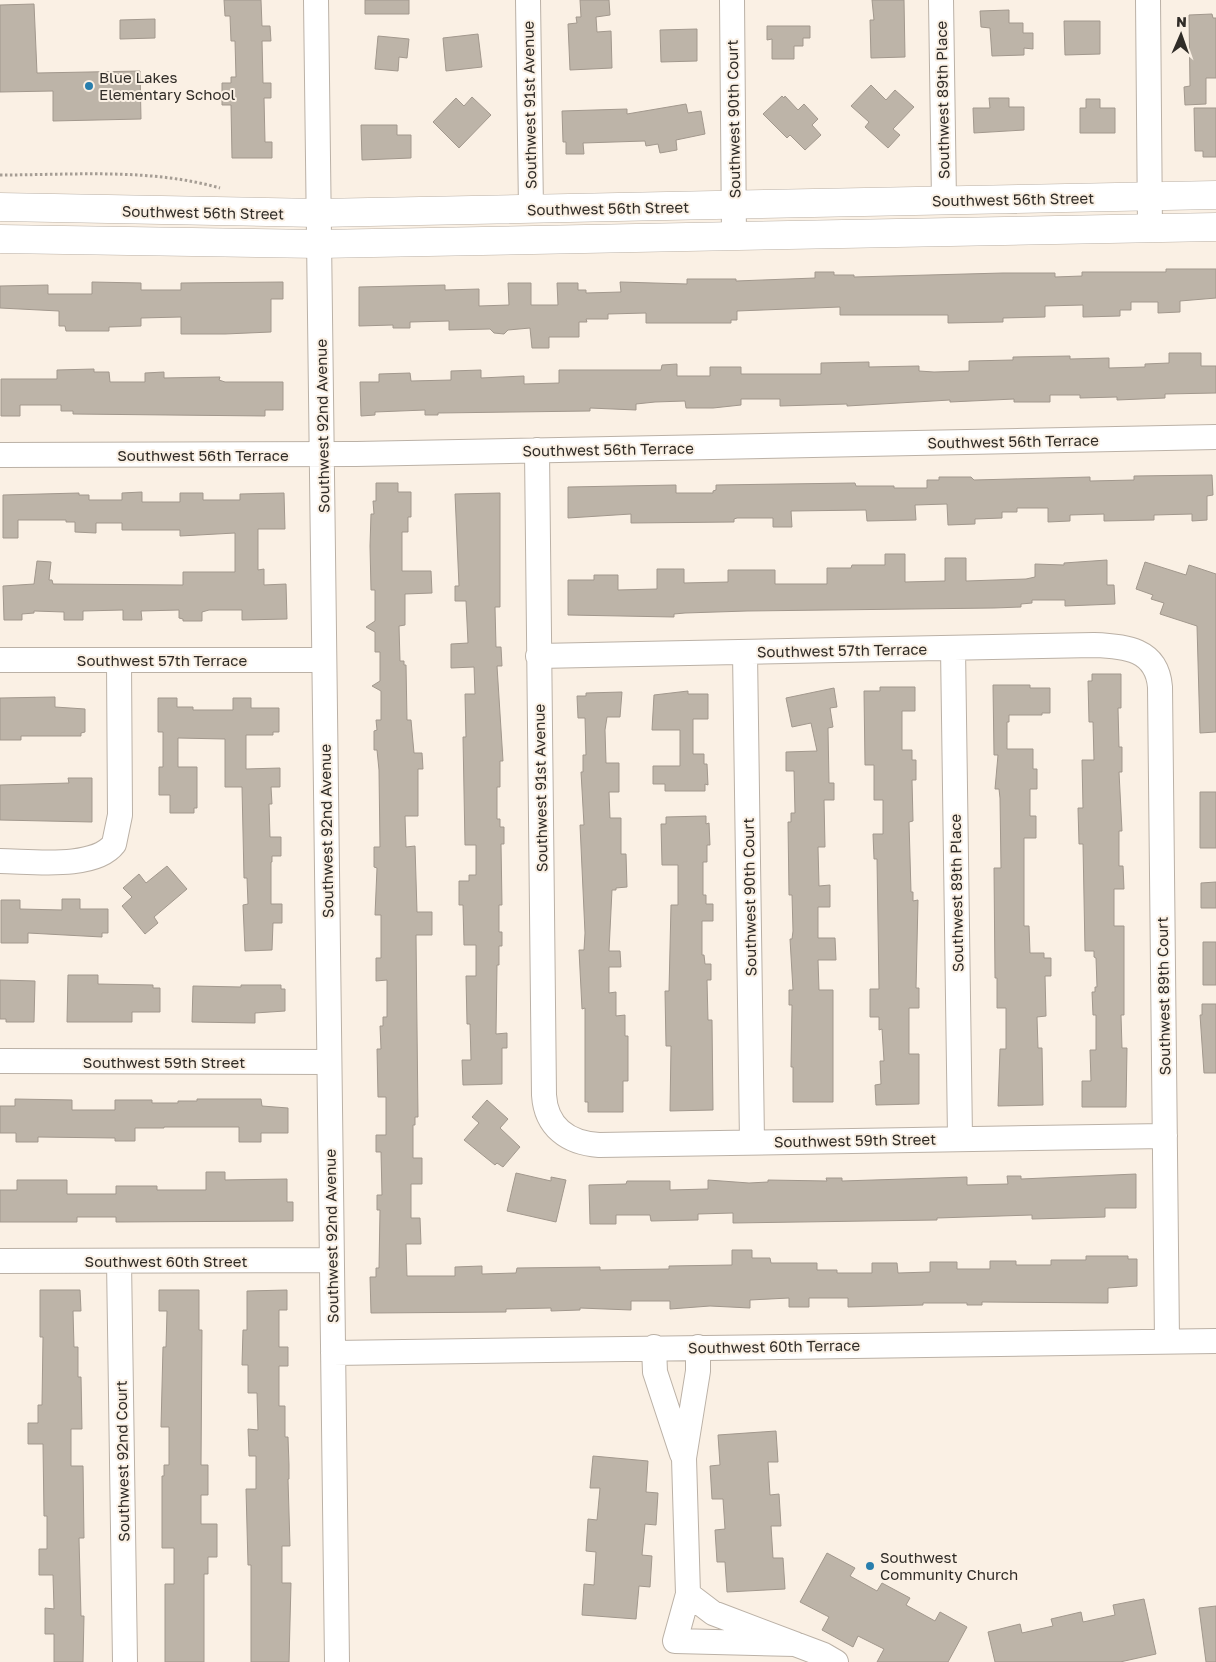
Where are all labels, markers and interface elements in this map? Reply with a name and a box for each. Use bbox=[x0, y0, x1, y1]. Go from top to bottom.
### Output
north arrow bbox=[1156, 10, 1206, 60]
text: N bbox=[1176, 13, 1187, 30]
street label: Southwest 91st Avenue bbox=[519, 20, 539, 189]
street label: Southwest 89th Place bbox=[932, 20, 952, 179]
street label: Southwest 90th Court bbox=[723, 39, 743, 199]
place label: Blue Lakes Elementary School bbox=[99, 68, 235, 103]
marker: Blue Lakes Elementary School bbox=[83, 80, 95, 92]
street label: Southwest 56th Street bbox=[932, 189, 1094, 209]
street label: Southwest 56th Street bbox=[527, 198, 689, 218]
street label: Southwest 56th Street bbox=[122, 202, 284, 222]
street label: Southwest 92nd Avenue bbox=[311, 339, 333, 513]
street label: Southwest 56th Terrace bbox=[927, 431, 1099, 451]
street label: Southwest 56th Terrace bbox=[522, 439, 694, 459]
street label: Southwest 56th Terrace bbox=[117, 446, 289, 464]
street label: Southwest 57th Terrace bbox=[757, 640, 928, 660]
street label: Southwest 57th Terrace bbox=[77, 651, 247, 669]
street label: Southwest 91st Avenue bbox=[530, 703, 550, 872]
street label: Southwest 92nd Avenue bbox=[315, 744, 337, 918]
street label: Southwest 89th Place bbox=[946, 813, 966, 972]
street label: Southwest 90th Court bbox=[739, 817, 759, 977]
street label: Southwest 89th Court bbox=[1153, 916, 1173, 1076]
street label: Southwest 59th Street bbox=[83, 1053, 245, 1071]
street label: Southwest 59th Street bbox=[774, 1130, 936, 1150]
street label: Southwest 92nd Avenue bbox=[320, 1149, 342, 1323]
street label: Southwest 60th Street bbox=[85, 1252, 247, 1270]
street label: Southwest 60th Terrace bbox=[688, 1335, 860, 1357]
street label: Southwest 92nd Court bbox=[112, 1380, 132, 1542]
place label: Southwest Community Church bbox=[880, 1548, 1018, 1583]
marker: Southwest Community Church bbox=[864, 1560, 876, 1572]

